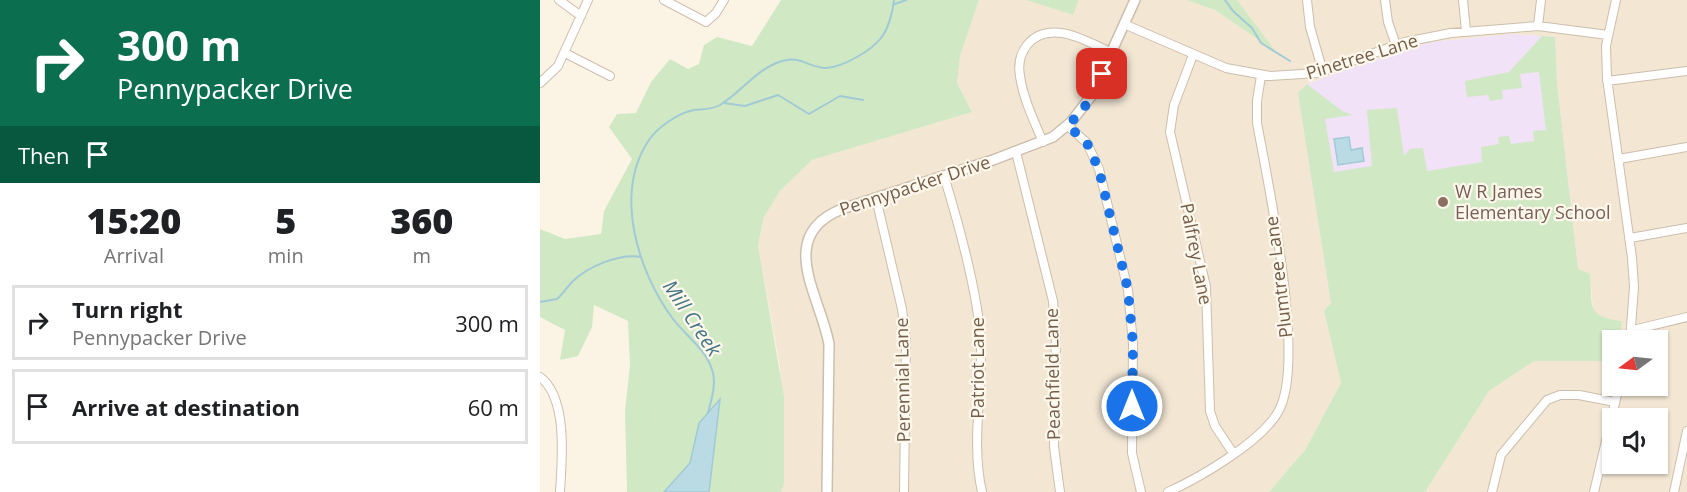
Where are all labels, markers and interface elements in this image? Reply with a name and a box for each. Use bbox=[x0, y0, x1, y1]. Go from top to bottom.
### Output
text: 300 m bbox=[117, 16, 241, 73]
icon: right bbox=[18, 24, 96, 102]
street label: Pinetree Lane bbox=[1303, 28, 1421, 84]
pin bbox=[1076, 48, 1127, 99]
icon: arrive bbox=[1085, 57, 1118, 90]
text: Pennypacker Drive bbox=[117, 70, 353, 107]
icon: arrive bbox=[81, 138, 114, 171]
text: Then bbox=[18, 140, 69, 170]
street label: Pennypacker Drive bbox=[836, 149, 993, 221]
place label: W R James Elementary School bbox=[1455, 179, 1611, 224]
marker: W R James Elementary School bbox=[1436, 195, 1450, 209]
text: 15:20 bbox=[87, 196, 181, 245]
text: 5 bbox=[275, 196, 296, 245]
text: 360 bbox=[390, 196, 453, 245]
street label: Palfrey Lane bbox=[1175, 201, 1219, 307]
street label: Plumtree Lane bbox=[1259, 215, 1297, 339]
text: Arrival bbox=[104, 242, 164, 269]
text: min bbox=[268, 242, 304, 269]
text: m bbox=[413, 242, 431, 269]
water label: Mill Creek bbox=[657, 274, 728, 362]
text: Turn right bbox=[72, 294, 183, 324]
icon: right bbox=[21, 306, 54, 339]
text: 300 m bbox=[455, 308, 519, 338]
street label: Peachfield Lane bbox=[1039, 308, 1065, 440]
street label: Perennial Lane bbox=[889, 317, 915, 443]
street label: Patriot Lane bbox=[965, 317, 989, 419]
text: Pennypacker Drive bbox=[72, 324, 247, 351]
north arrow bbox=[1602, 330, 1668, 396]
map controls bbox=[1602, 330, 1668, 474]
position arrow bbox=[1100, 374, 1164, 438]
icon: arrive bbox=[21, 390, 54, 423]
text: Arrive at destination bbox=[72, 392, 300, 422]
text: 60 m bbox=[468, 392, 519, 422]
button: sound bbox=[1602, 408, 1668, 474]

